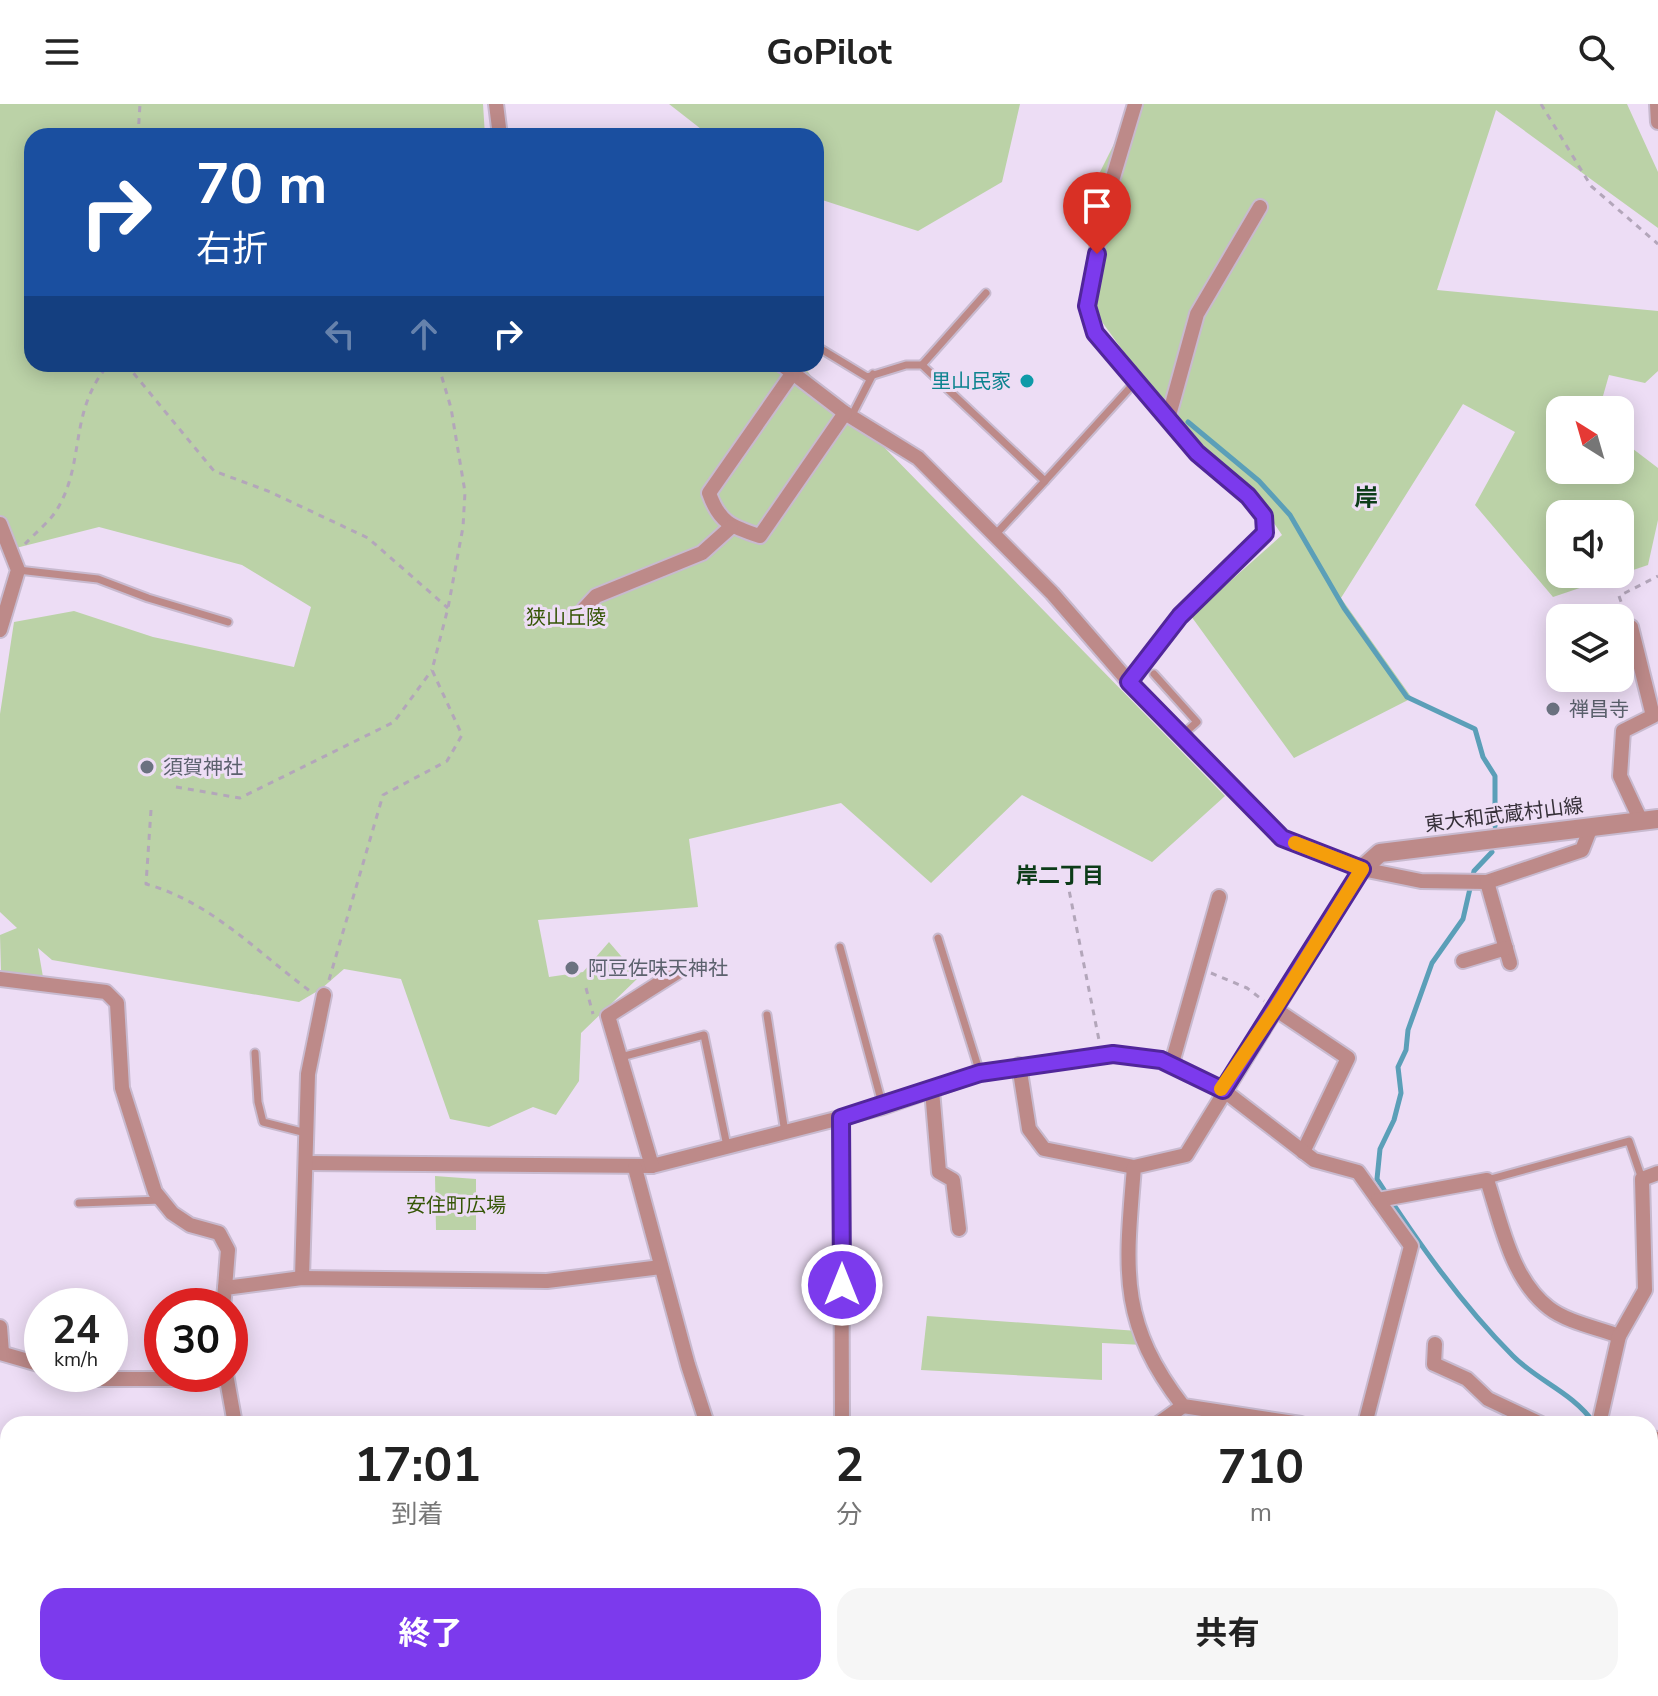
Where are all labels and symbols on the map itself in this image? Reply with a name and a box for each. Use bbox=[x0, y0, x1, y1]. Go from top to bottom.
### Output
pin bbox=[1063, 172, 1131, 254]
place label: 里山民家 bbox=[931, 368, 1011, 395]
marker: 里山民家 bbox=[1018, 372, 1036, 390]
north arrow bbox=[1546, 396, 1634, 484]
district label: 岸 bbox=[1354, 482, 1378, 514]
park label: 狭山丘陵 bbox=[526, 604, 606, 631]
place label: 禅昌寺 bbox=[1569, 696, 1629, 723]
marker: 禅昌寺 bbox=[1544, 700, 1562, 718]
place label: 須賀神社 bbox=[163, 754, 243, 781]
marker: 須賀神社 bbox=[138, 758, 156, 776]
street label: 東大和武蔵村山線 bbox=[1423, 792, 1585, 838]
district label: 岸二丁目 bbox=[1016, 861, 1104, 891]
place label: 阿豆佐味天神社 bbox=[588, 955, 728, 982]
marker: 阿豆佐味天神社 bbox=[563, 959, 581, 977]
park label: 安住町広場 bbox=[406, 1192, 506, 1219]
position arrow bbox=[800, 1243, 884, 1327]
speed limit sign: 30 bbox=[144, 1288, 248, 1392]

